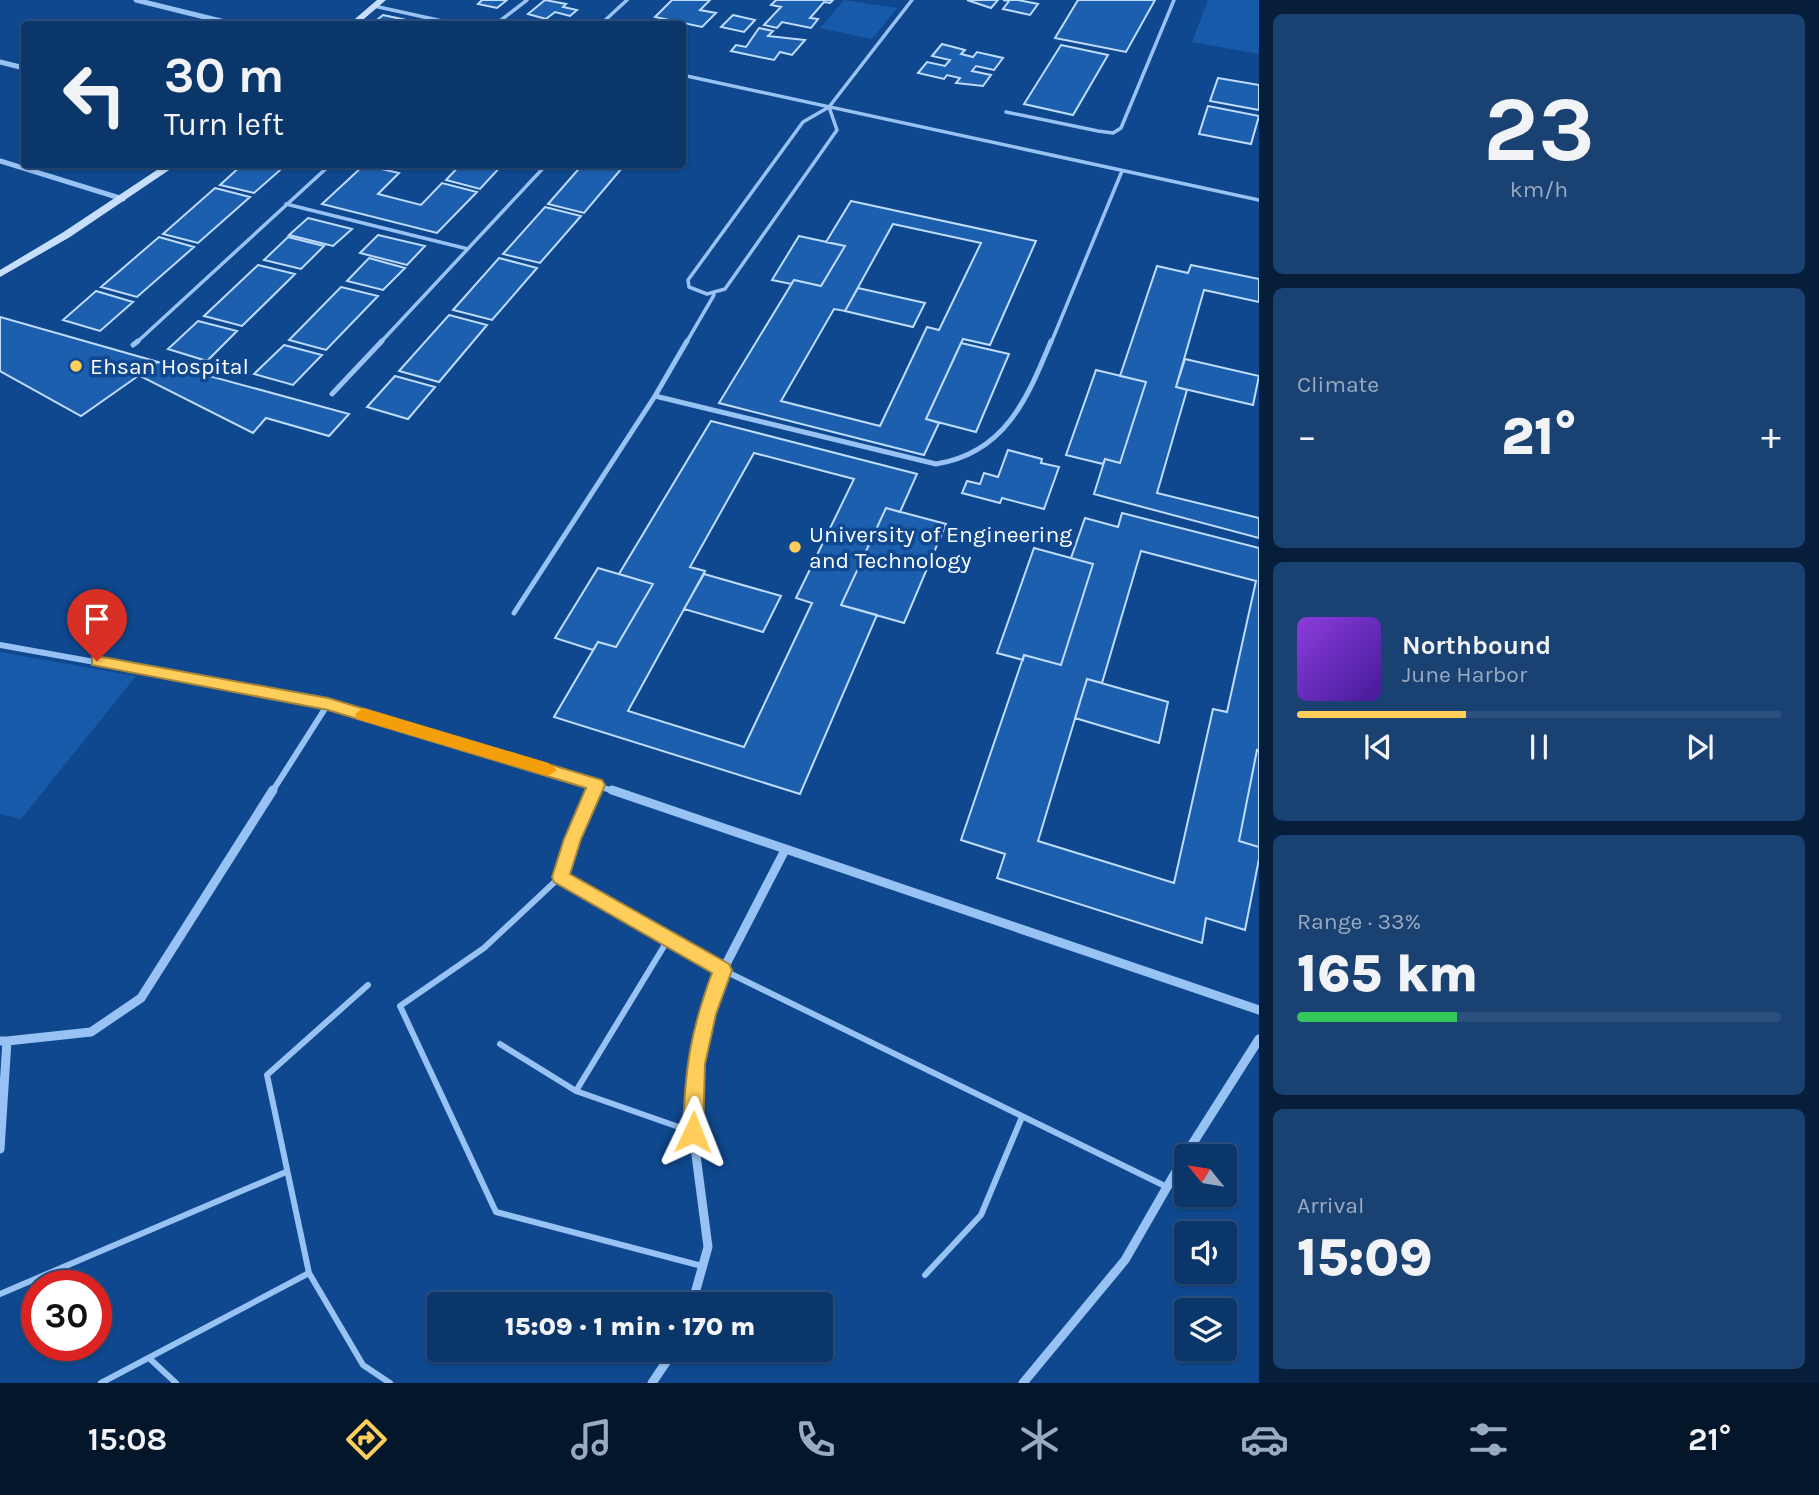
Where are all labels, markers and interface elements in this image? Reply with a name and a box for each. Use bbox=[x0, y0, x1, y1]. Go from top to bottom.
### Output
text: 30 m bbox=[164, 47, 284, 104]
icon: left bbox=[49, 49, 140, 140]
text: 23 bbox=[1483, 77, 1595, 183]
text: Turn left bbox=[164, 106, 284, 143]
text: km/h bbox=[1510, 176, 1568, 203]
place label: Ehsan Hospital bbox=[90, 353, 249, 380]
marker: Ehsan Hospital bbox=[68, 358, 84, 374]
text: Climate bbox=[1297, 371, 1379, 398]
text: 21° bbox=[1501, 406, 1577, 467]
text: − bbox=[1297, 414, 1317, 459]
text: + bbox=[1761, 414, 1781, 459]
place label: University of Engineering and Technology bbox=[809, 521, 1072, 574]
marker: University of Engineering and Technology bbox=[787, 539, 803, 555]
pin bbox=[67, 589, 127, 661]
icon: arrive bbox=[78, 600, 116, 638]
text: Northbound bbox=[1402, 630, 1551, 661]
text: June Harbor bbox=[1402, 661, 1527, 688]
icon: previous bbox=[1359, 728, 1397, 766]
icon: pause bbox=[1520, 728, 1558, 766]
icon: next bbox=[1681, 728, 1719, 766]
text: Range · 33% bbox=[1297, 908, 1421, 935]
text: 165 km bbox=[1297, 943, 1478, 1004]
position arrow bbox=[656, 1095, 730, 1169]
north arrow bbox=[1174, 1144, 1237, 1208]
map controls bbox=[1174, 1144, 1237, 1361]
text: Arrival bbox=[1297, 1192, 1364, 1219]
button: sound bbox=[1174, 1221, 1237, 1284]
text: 15:09 bbox=[1297, 1227, 1433, 1288]
speed limit sign: 30 bbox=[21, 1270, 112, 1361]
button: layers bbox=[1174, 1298, 1237, 1361]
text: 15:09 · 1 min · 170 m bbox=[505, 1311, 755, 1342]
icon: directions bbox=[342, 1415, 391, 1464]
icon: music bbox=[567, 1415, 616, 1464]
icon: phone bbox=[791, 1415, 840, 1464]
icon: climate bbox=[1015, 1415, 1064, 1464]
icon: car bbox=[1240, 1415, 1289, 1464]
icon: filters bbox=[1464, 1415, 1513, 1464]
text: 15:08 bbox=[88, 1421, 167, 1458]
text: 21° bbox=[1688, 1421, 1731, 1458]

